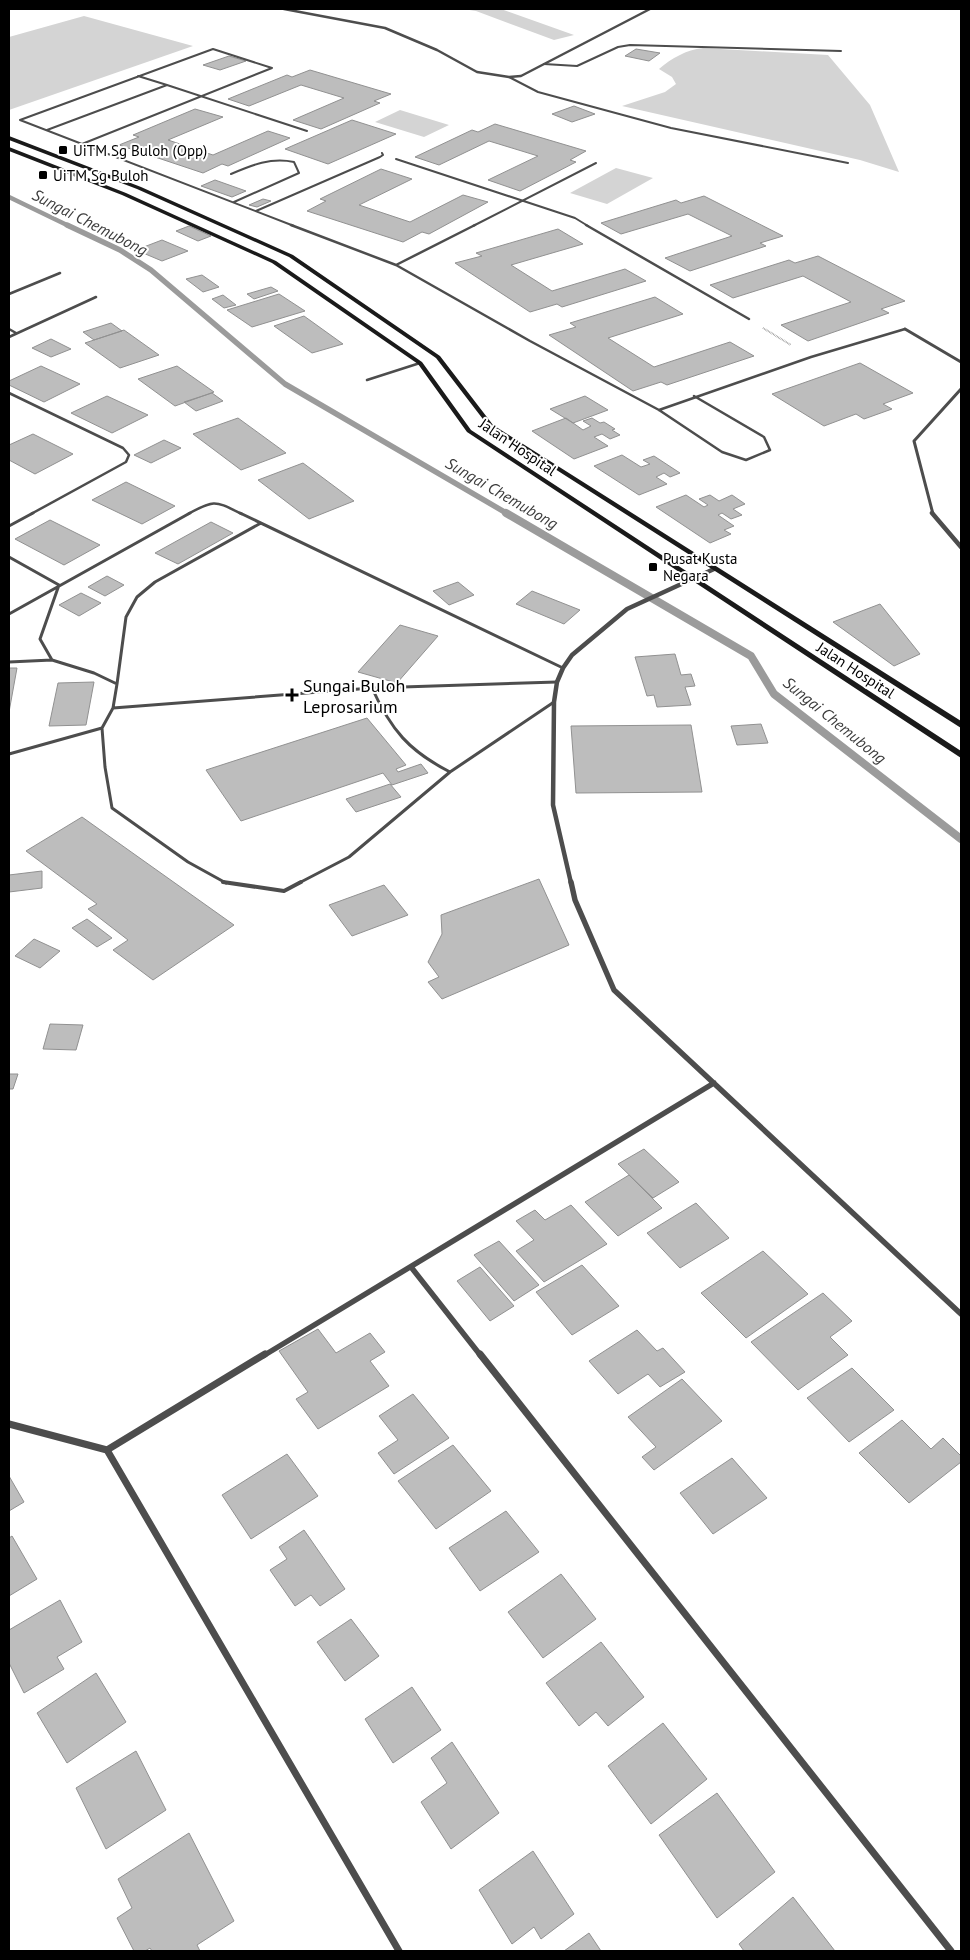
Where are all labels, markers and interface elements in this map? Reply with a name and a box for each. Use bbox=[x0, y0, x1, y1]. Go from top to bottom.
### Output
place label: UiTM Sg Buloh (Opp) bbox=[73, 141, 207, 160]
marker: UiTM Sg Buloh (Opp) bbox=[57, 144, 69, 156]
place label: UiTM Sg Buloh bbox=[53, 166, 149, 185]
marker: UiTM Sg Buloh bbox=[37, 169, 49, 181]
water label: Sungai Chemubong bbox=[29, 184, 151, 260]
street label: Jalan Hospital bbox=[475, 414, 561, 480]
water label: Sungai Chemubong bbox=[442, 453, 562, 533]
place label: Pusat Kusta Negara bbox=[663, 549, 737, 585]
marker: Pusat Kusta Negara bbox=[647, 561, 659, 573]
street label: Jalan Hospital bbox=[813, 637, 899, 703]
water label: Sungai Chemubong bbox=[780, 672, 890, 768]
place label: Sungai Buloh Leprosarium bbox=[303, 674, 405, 718]
marker: Sungai Buloh Leprosarium bbox=[285, 688, 299, 702]

